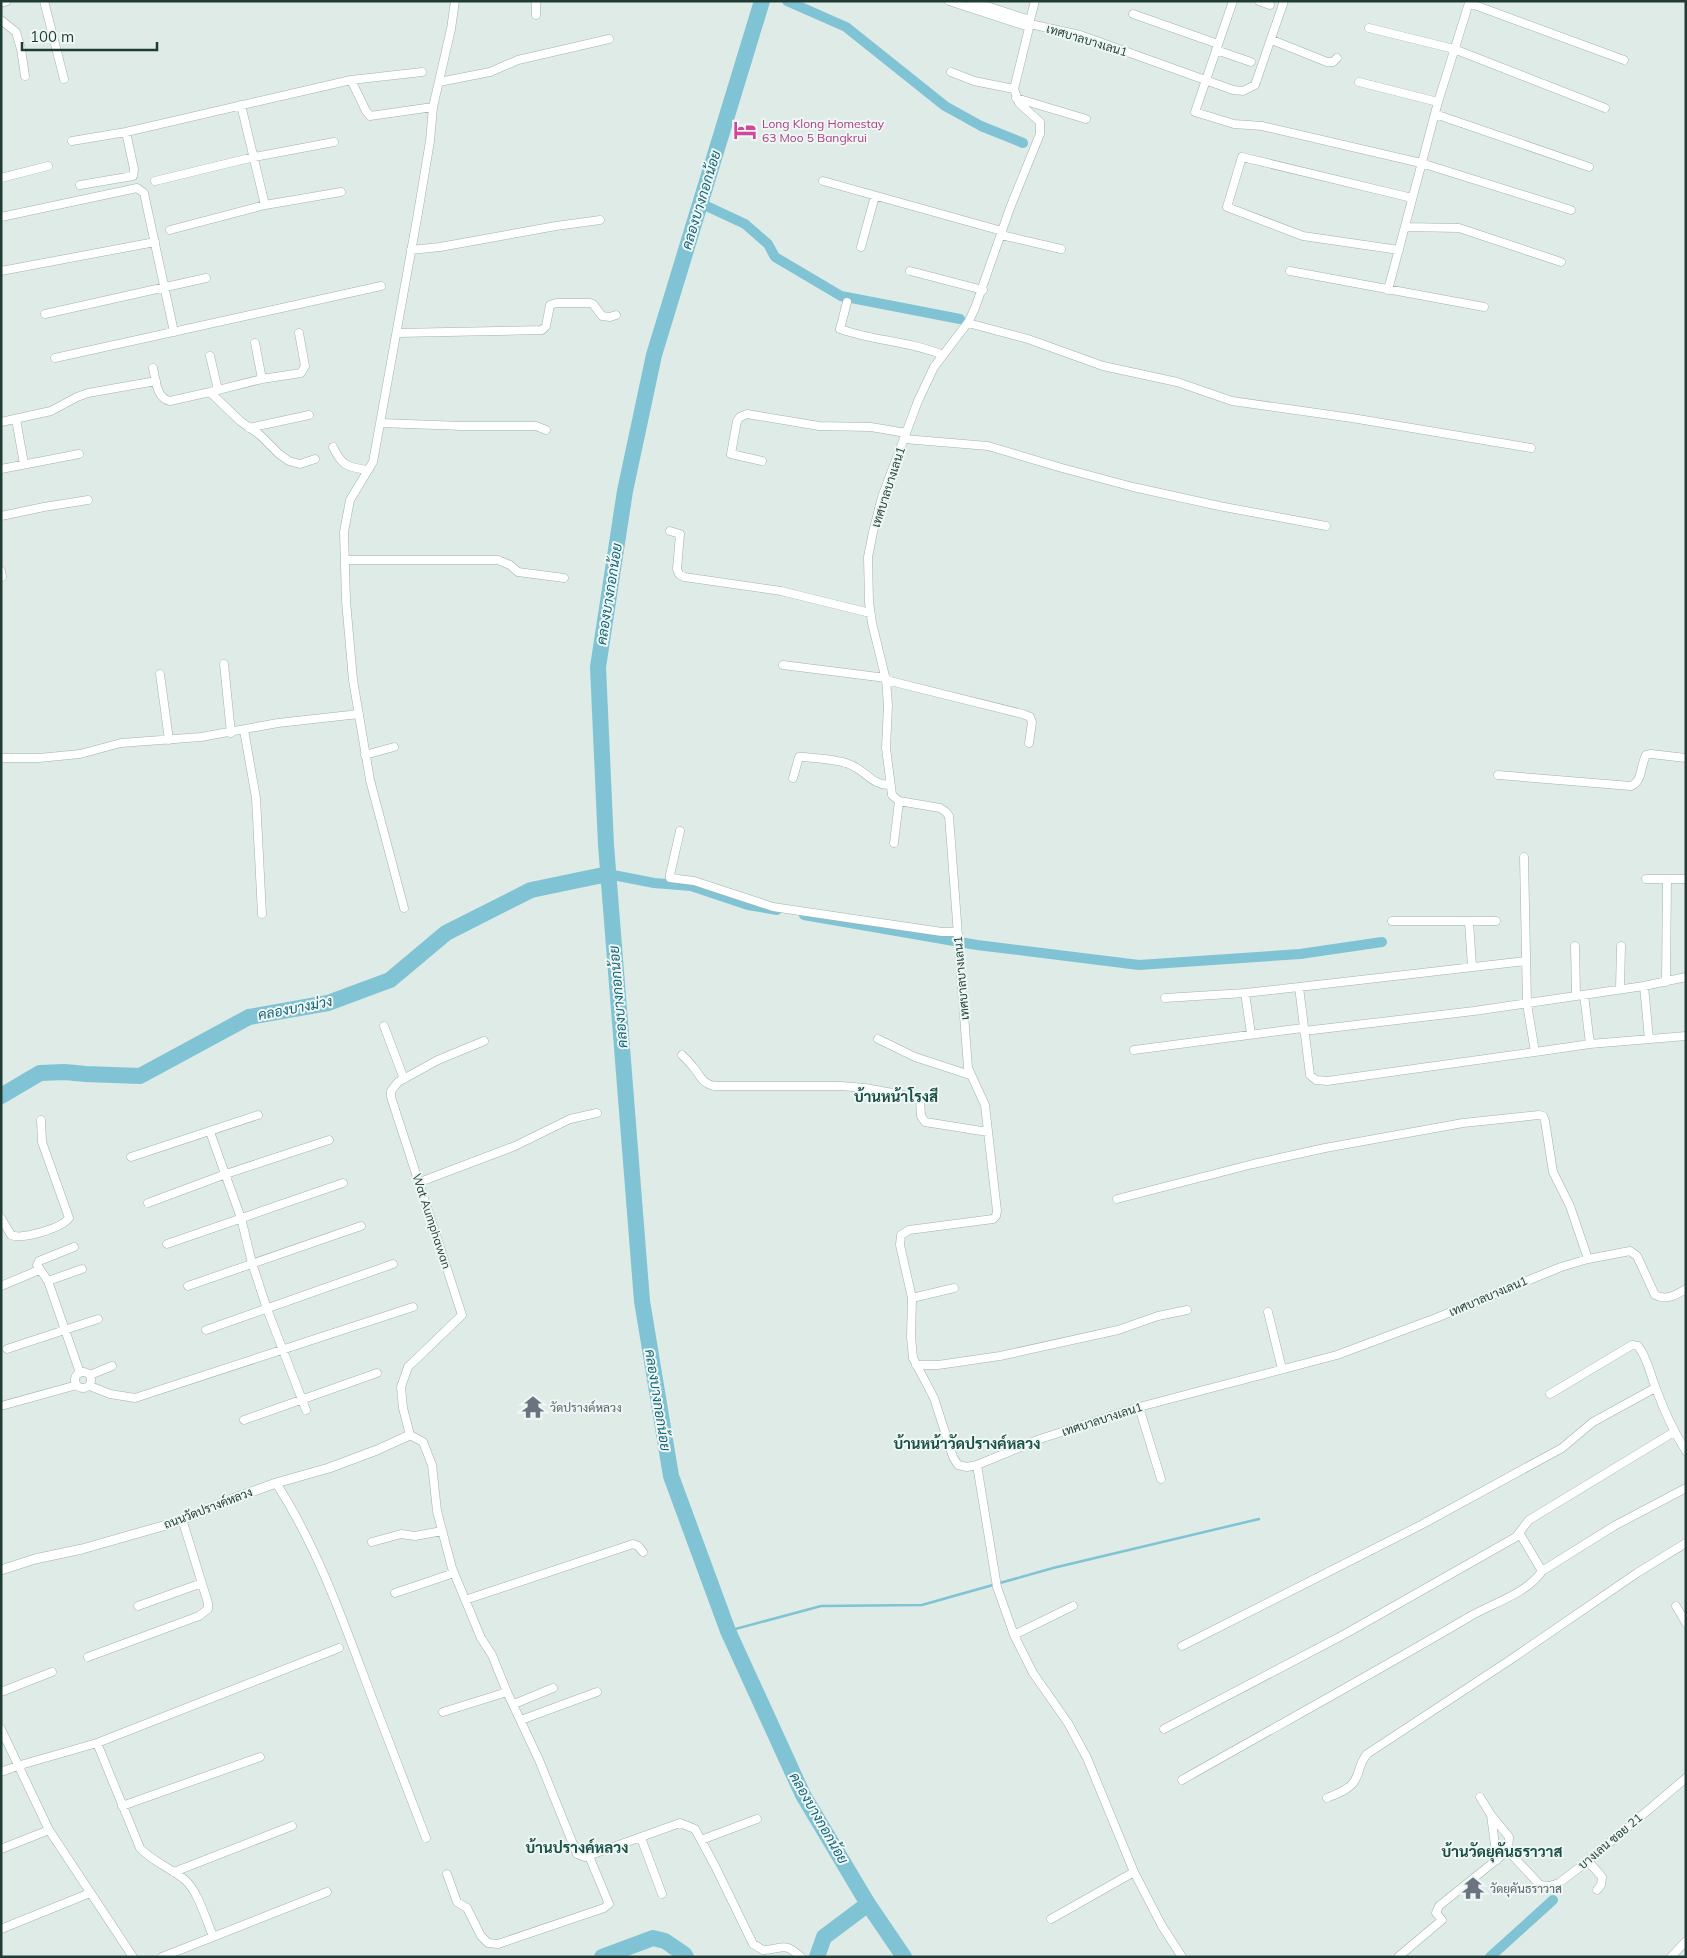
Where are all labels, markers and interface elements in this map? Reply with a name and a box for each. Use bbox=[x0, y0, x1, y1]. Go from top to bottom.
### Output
scale bar bbox=[22, 20, 158, 52]
street label: เทศบาลบางเลน1 bbox=[1045, 21, 1129, 59]
text: 100 m bbox=[30, 27, 74, 46]
place label: Long Klong Homestay 63 Moo 5 Bangkrui bbox=[762, 116, 885, 145]
hotel icon: Long Klong Homestay 63 Moo 5 Bangkrui bbox=[732, 117, 758, 143]
water label: คลองบางกอกน้อย bbox=[677, 148, 725, 252]
street label: เทศบาลบางเลน1 bbox=[868, 445, 908, 529]
water label: คลองบางกอกน้อย bbox=[592, 542, 626, 646]
street label: เทศบาลบางเลน1 bbox=[950, 936, 972, 1020]
water label: คลองบางกอกน้อย bbox=[605, 945, 631, 1049]
water label: คลองบางม่วง bbox=[256, 992, 334, 1024]
district label: บ้านหน้าโรงสี bbox=[854, 1086, 938, 1106]
street label: Wat Aumphawan bbox=[410, 1171, 454, 1271]
street label: เทศบาลบางเลน1 bbox=[1446, 1273, 1530, 1319]
water label: คลองบางกอกน้อย bbox=[641, 1348, 675, 1452]
temple icon: วัดปรางค์หลวง bbox=[520, 1394, 546, 1420]
street label: เทศบาลบางเลน1 bbox=[1060, 1399, 1144, 1439]
place label: วัดปรางค์หลวง bbox=[550, 1400, 622, 1415]
district label: บ้านหน้าวัดปรางค์หลวง bbox=[893, 1434, 1041, 1453]
street label: ถนนวัดปรางค์หลวง bbox=[161, 1484, 255, 1532]
water label: คลองบางกอกน้อย bbox=[786, 1769, 852, 1867]
street label: บางเลน ซอย 21 bbox=[1575, 1810, 1645, 1872]
district label: บ้านปรางค์หลวง bbox=[526, 1838, 628, 1857]
district label: บ้านวัดยุคันธราวาส bbox=[1442, 1842, 1562, 1863]
temple icon: วัดยุคันธราวาส bbox=[1460, 1875, 1486, 1901]
place label: วัดยุคันธราวาส bbox=[1490, 1881, 1562, 1898]

